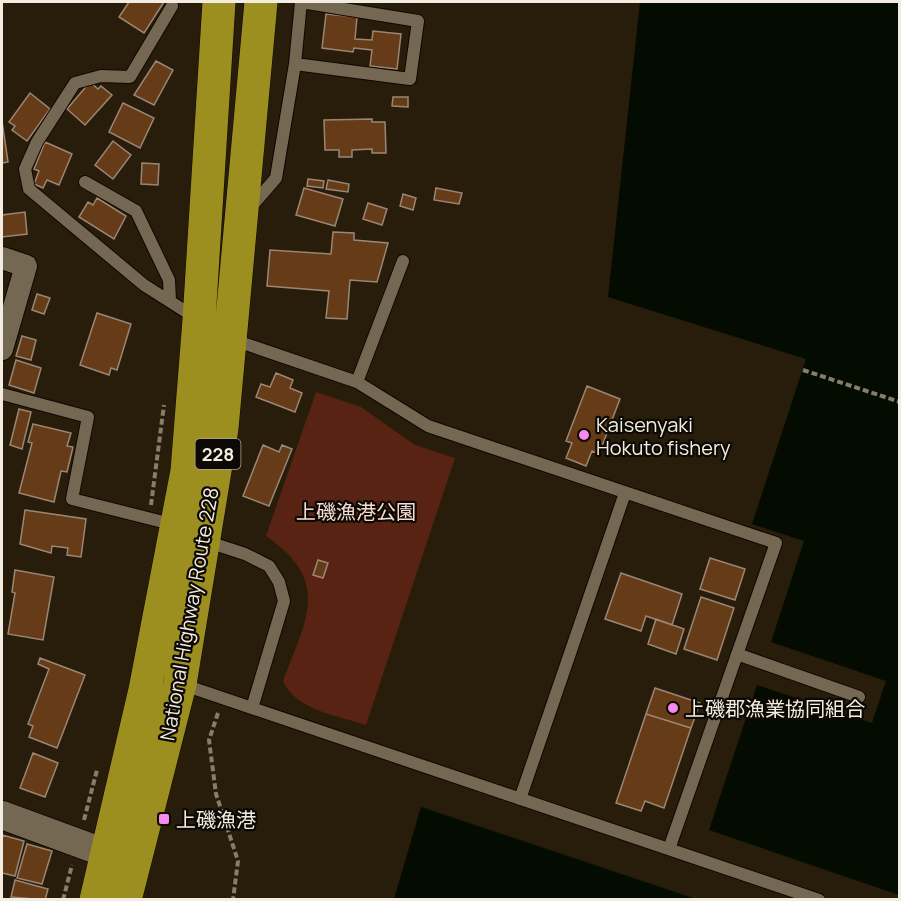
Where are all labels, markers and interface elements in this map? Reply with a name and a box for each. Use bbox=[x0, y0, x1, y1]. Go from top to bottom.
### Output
place label: Kaisenyaki Hokuto fishery bbox=[596, 411, 731, 461]
marker: Kaisenyaki Hokuto fishery bbox=[577, 428, 591, 442]
road number: 228 bbox=[196, 439, 240, 469]
street label: National Highway Route 228 bbox=[153, 485, 225, 743]
park label: 上磯漁港公園 bbox=[296, 498, 416, 525]
place label: 上磯郡漁業協同組合 bbox=[685, 695, 865, 722]
marker: 上磯郡漁業協同組合 bbox=[666, 701, 680, 715]
place label: 上磯漁港 bbox=[176, 806, 256, 833]
marker: 上磯漁港 bbox=[157, 812, 171, 826]

